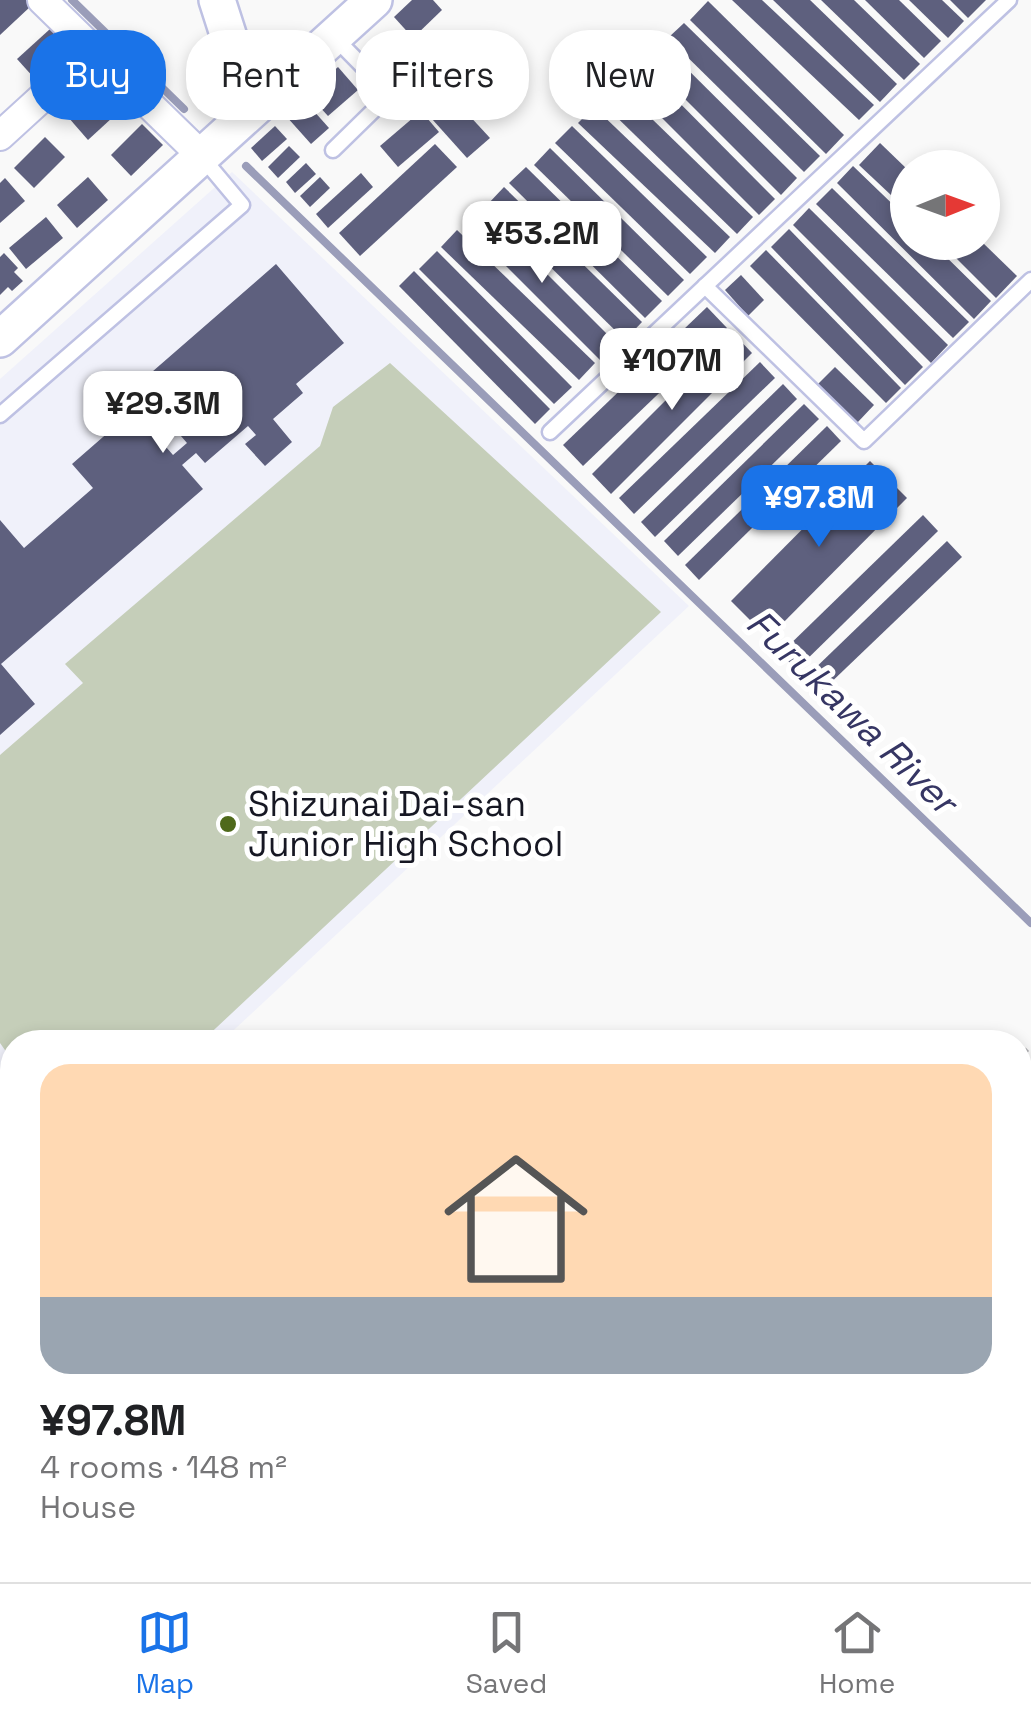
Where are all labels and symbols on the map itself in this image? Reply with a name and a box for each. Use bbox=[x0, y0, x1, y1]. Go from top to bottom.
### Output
north arrow bbox=[890, 150, 1000, 260]
pin: ¥53.2M bbox=[461, 201, 623, 286]
pin: ¥107M bbox=[602, 328, 742, 413]
pin: ¥29.3M bbox=[82, 371, 244, 456]
pin: ¥97.8M bbox=[738, 465, 900, 550]
water label: Furukawa River bbox=[737, 599, 970, 827]
place label: Shizunai Dai-san Junior High School bbox=[248, 782, 563, 866]
marker: Shizunai Dai-san Junior High School bbox=[217, 813, 239, 835]

